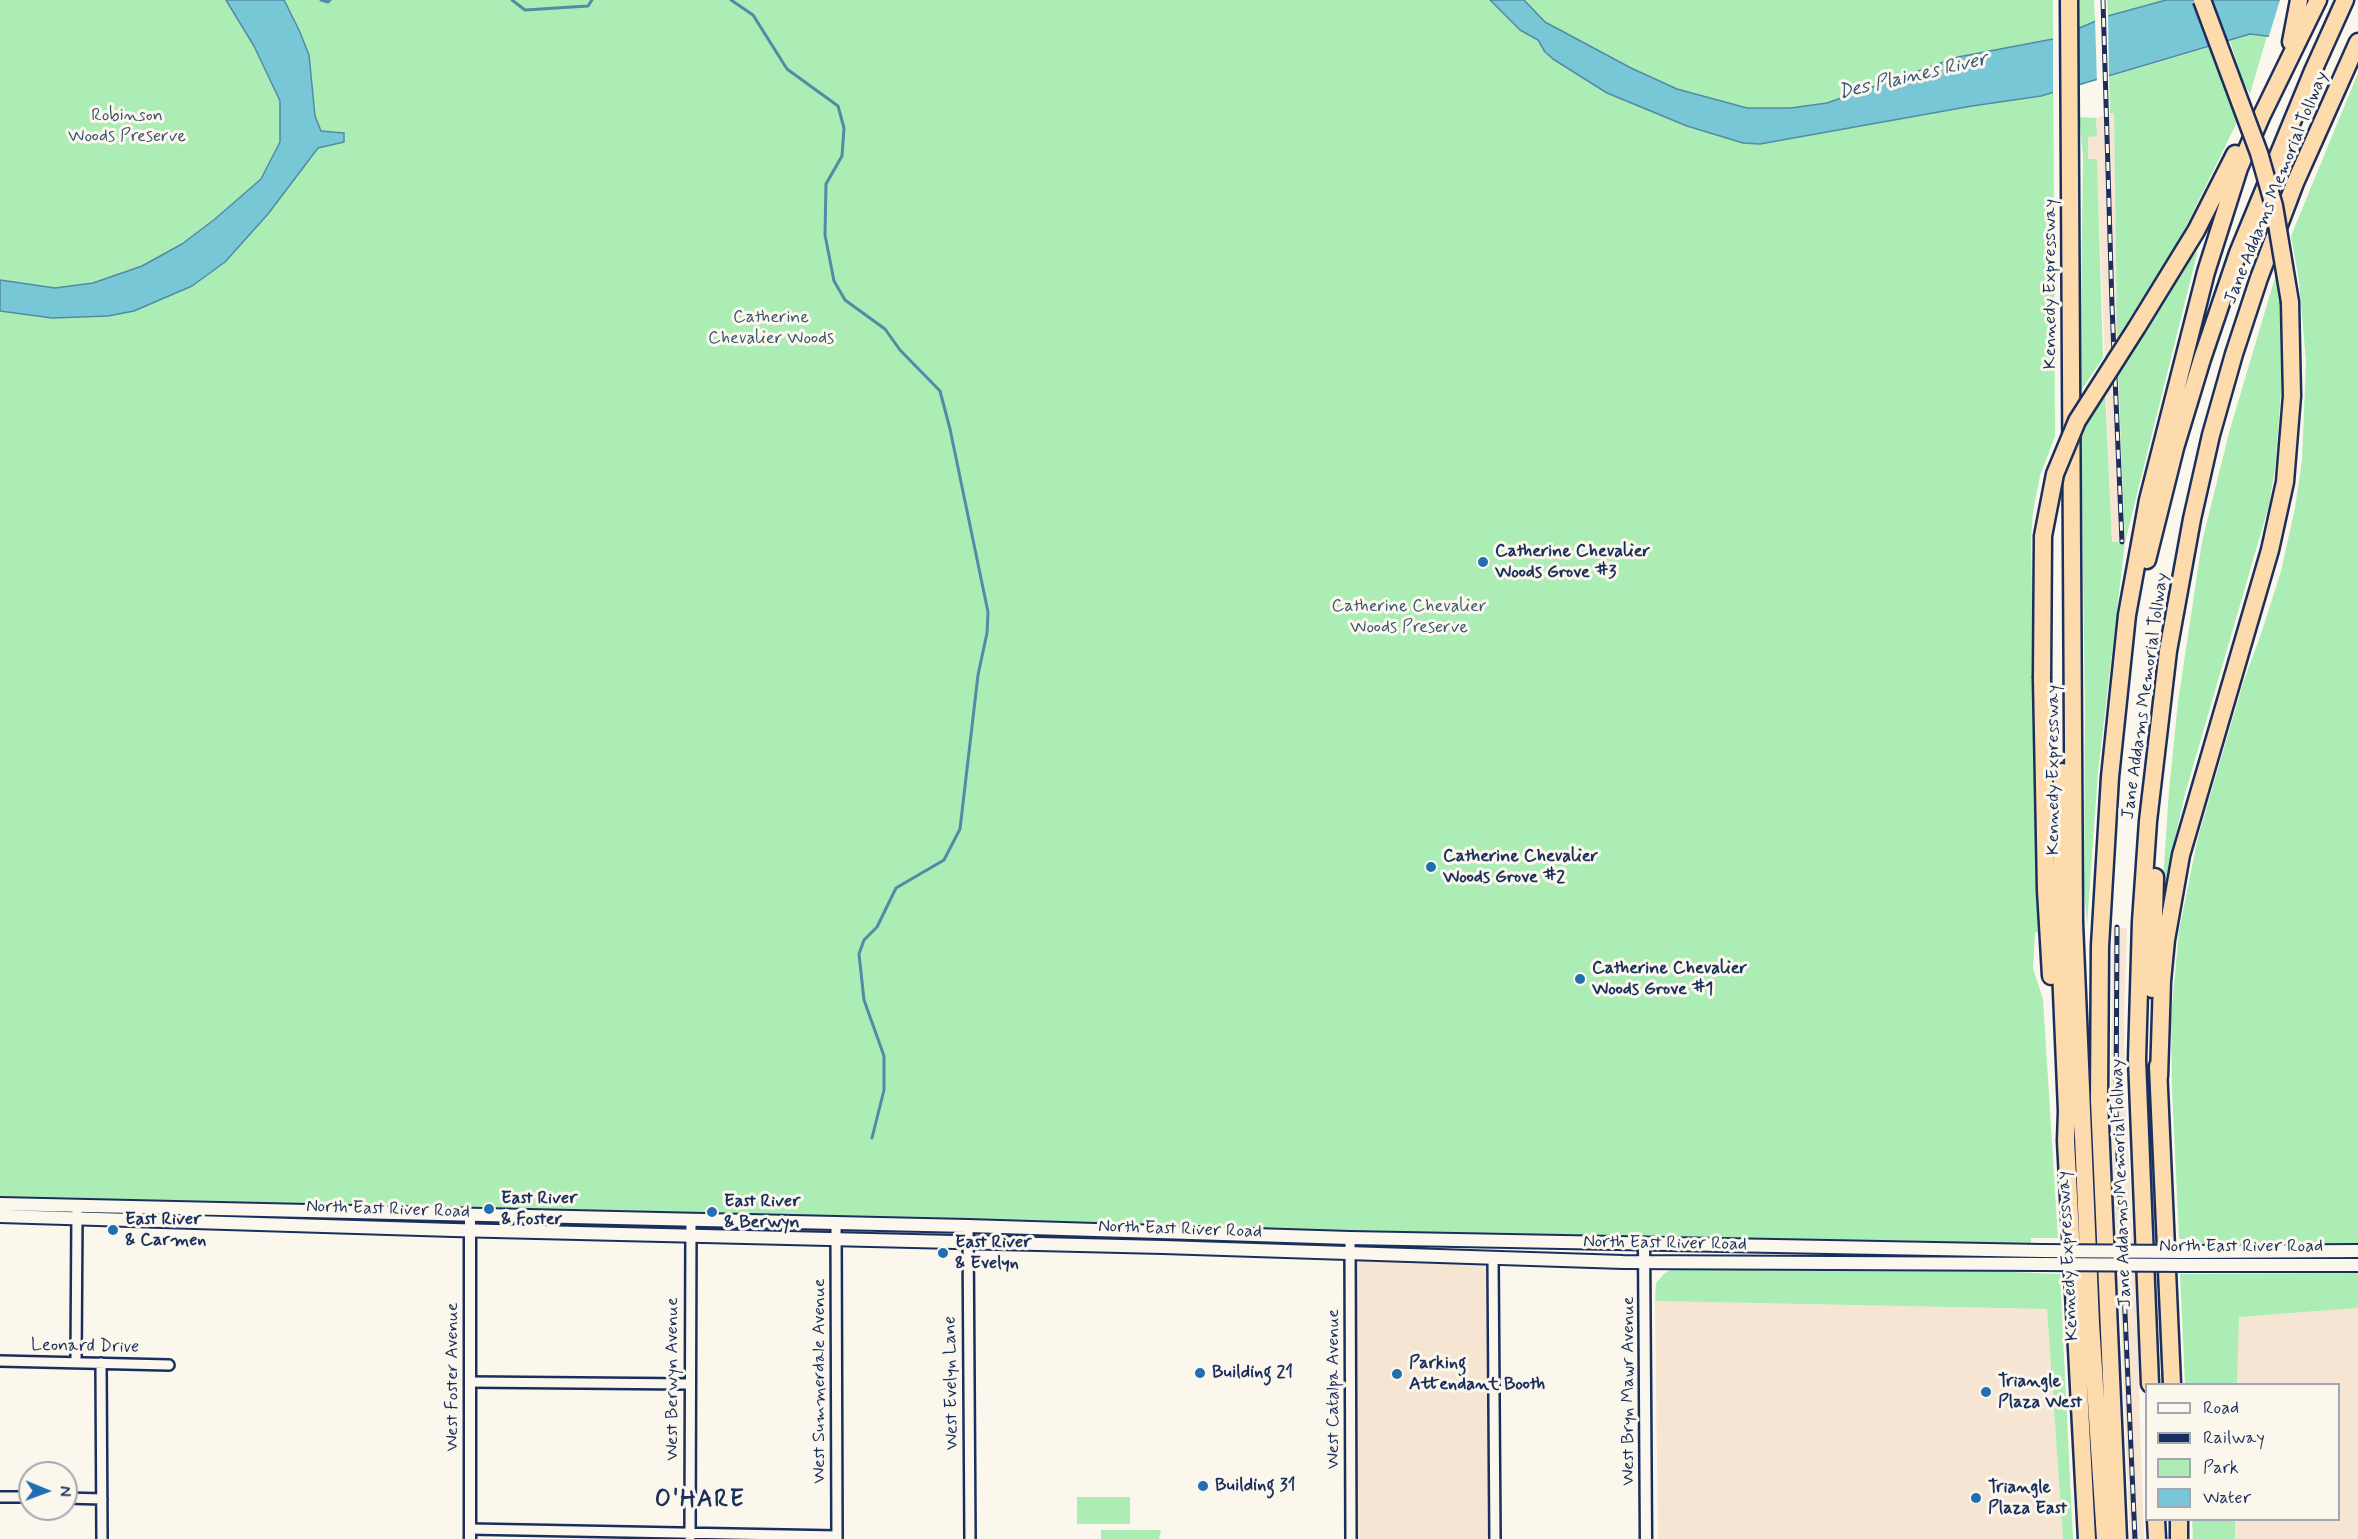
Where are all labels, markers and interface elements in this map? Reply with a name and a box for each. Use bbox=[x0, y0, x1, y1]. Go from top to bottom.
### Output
water label: Des Plaines River bbox=[1836, 48, 1990, 106]
street label: Jane Addams Memorial Tollway bbox=[2220, 69, 2334, 307]
park label: Robinson Woods Preserve bbox=[68, 105, 186, 148]
street label: Kennedy Expressway bbox=[2040, 199, 2062, 369]
park label: Catherine Chevalier Woods bbox=[708, 307, 834, 350]
place label: Catherine Chevalier Woods Grove #3 bbox=[1495, 541, 1650, 584]
marker: Catherine Chevalier Woods Grove #3 bbox=[1476, 555, 1490, 569]
street label: Jane Addams Memorial Tollway bbox=[2118, 571, 2174, 821]
park label: Catherine Chevalier Woods Preserve bbox=[1331, 596, 1487, 638]
street label: Kennedy Expressway bbox=[2043, 685, 2065, 855]
place label: Catherine Chevalier Woods Grove #2 bbox=[1443, 846, 1598, 888]
marker: Catherine Chevalier Woods Grove #2 bbox=[1424, 860, 1438, 874]
place label: Catherine Chevalier Woods Grove #1 bbox=[1592, 958, 1747, 1000]
marker: Catherine Chevalier Woods Grove #1 bbox=[1573, 972, 1587, 986]
street label: Jane Addams Memorial Tollway bbox=[2107, 1058, 2137, 1308]
street label: Kennedy Expressway bbox=[2054, 1170, 2084, 1342]
place label: East River & Foster bbox=[501, 1188, 577, 1230]
place label: East River & Berwyn bbox=[724, 1191, 800, 1234]
street label: North East River Road bbox=[306, 1196, 470, 1224]
marker: East River & Foster bbox=[482, 1202, 496, 1216]
marker: East River & Berwyn bbox=[705, 1205, 719, 1219]
place label: East River & Carmen bbox=[125, 1209, 206, 1252]
street label: North East River Road bbox=[1098, 1216, 1262, 1244]
marker: East River & Carmen bbox=[106, 1223, 120, 1237]
place label: East River & Evelyn bbox=[955, 1232, 1031, 1274]
street label: North East River Road bbox=[1583, 1232, 1747, 1256]
street label: North East River Road bbox=[2159, 1236, 2323, 1258]
marker: East River & Evelyn bbox=[936, 1246, 950, 1260]
street label: West Summerdale Avenue bbox=[809, 1278, 831, 1484]
street label: West Bryn Mawr Avenue bbox=[1618, 1296, 1640, 1486]
street label: West Berwyn Avenue bbox=[662, 1297, 684, 1461]
street label: West Foster Avenue bbox=[442, 1302, 464, 1452]
street label: West Catalpa Avenue bbox=[1323, 1309, 1345, 1469]
street label: West Evelyn Lane bbox=[940, 1316, 964, 1450]
street label: Leonard Drive bbox=[31, 1335, 139, 1359]
place label: Parking Attendant Booth bbox=[1409, 1353, 1545, 1396]
place label: Building 21 bbox=[1212, 1362, 1293, 1384]
marker: Building 21 bbox=[1193, 1366, 1207, 1380]
marker: Parking Attendant Booth bbox=[1390, 1367, 1404, 1381]
place label: Triangle Plaza West bbox=[1998, 1371, 2082, 1414]
legend bbox=[2145, 1383, 2340, 1521]
marker: Triangle Plaza West bbox=[1979, 1385, 1993, 1399]
text: Road bbox=[2203, 1396, 2239, 1420]
text: Railway bbox=[2203, 1426, 2265, 1450]
text: Park bbox=[2203, 1456, 2239, 1480]
north arrow bbox=[18, 1461, 78, 1521]
place label: Building 31 bbox=[1215, 1475, 1295, 1497]
place label: Triangle Plaza East bbox=[1988, 1477, 2067, 1520]
marker: Building 31 bbox=[1196, 1479, 1210, 1493]
text: N bbox=[54, 1486, 75, 1497]
text: Water bbox=[2203, 1486, 2251, 1510]
district label: O'HARE bbox=[653, 1487, 747, 1515]
marker: Triangle Plaza East bbox=[1969, 1491, 1983, 1505]

